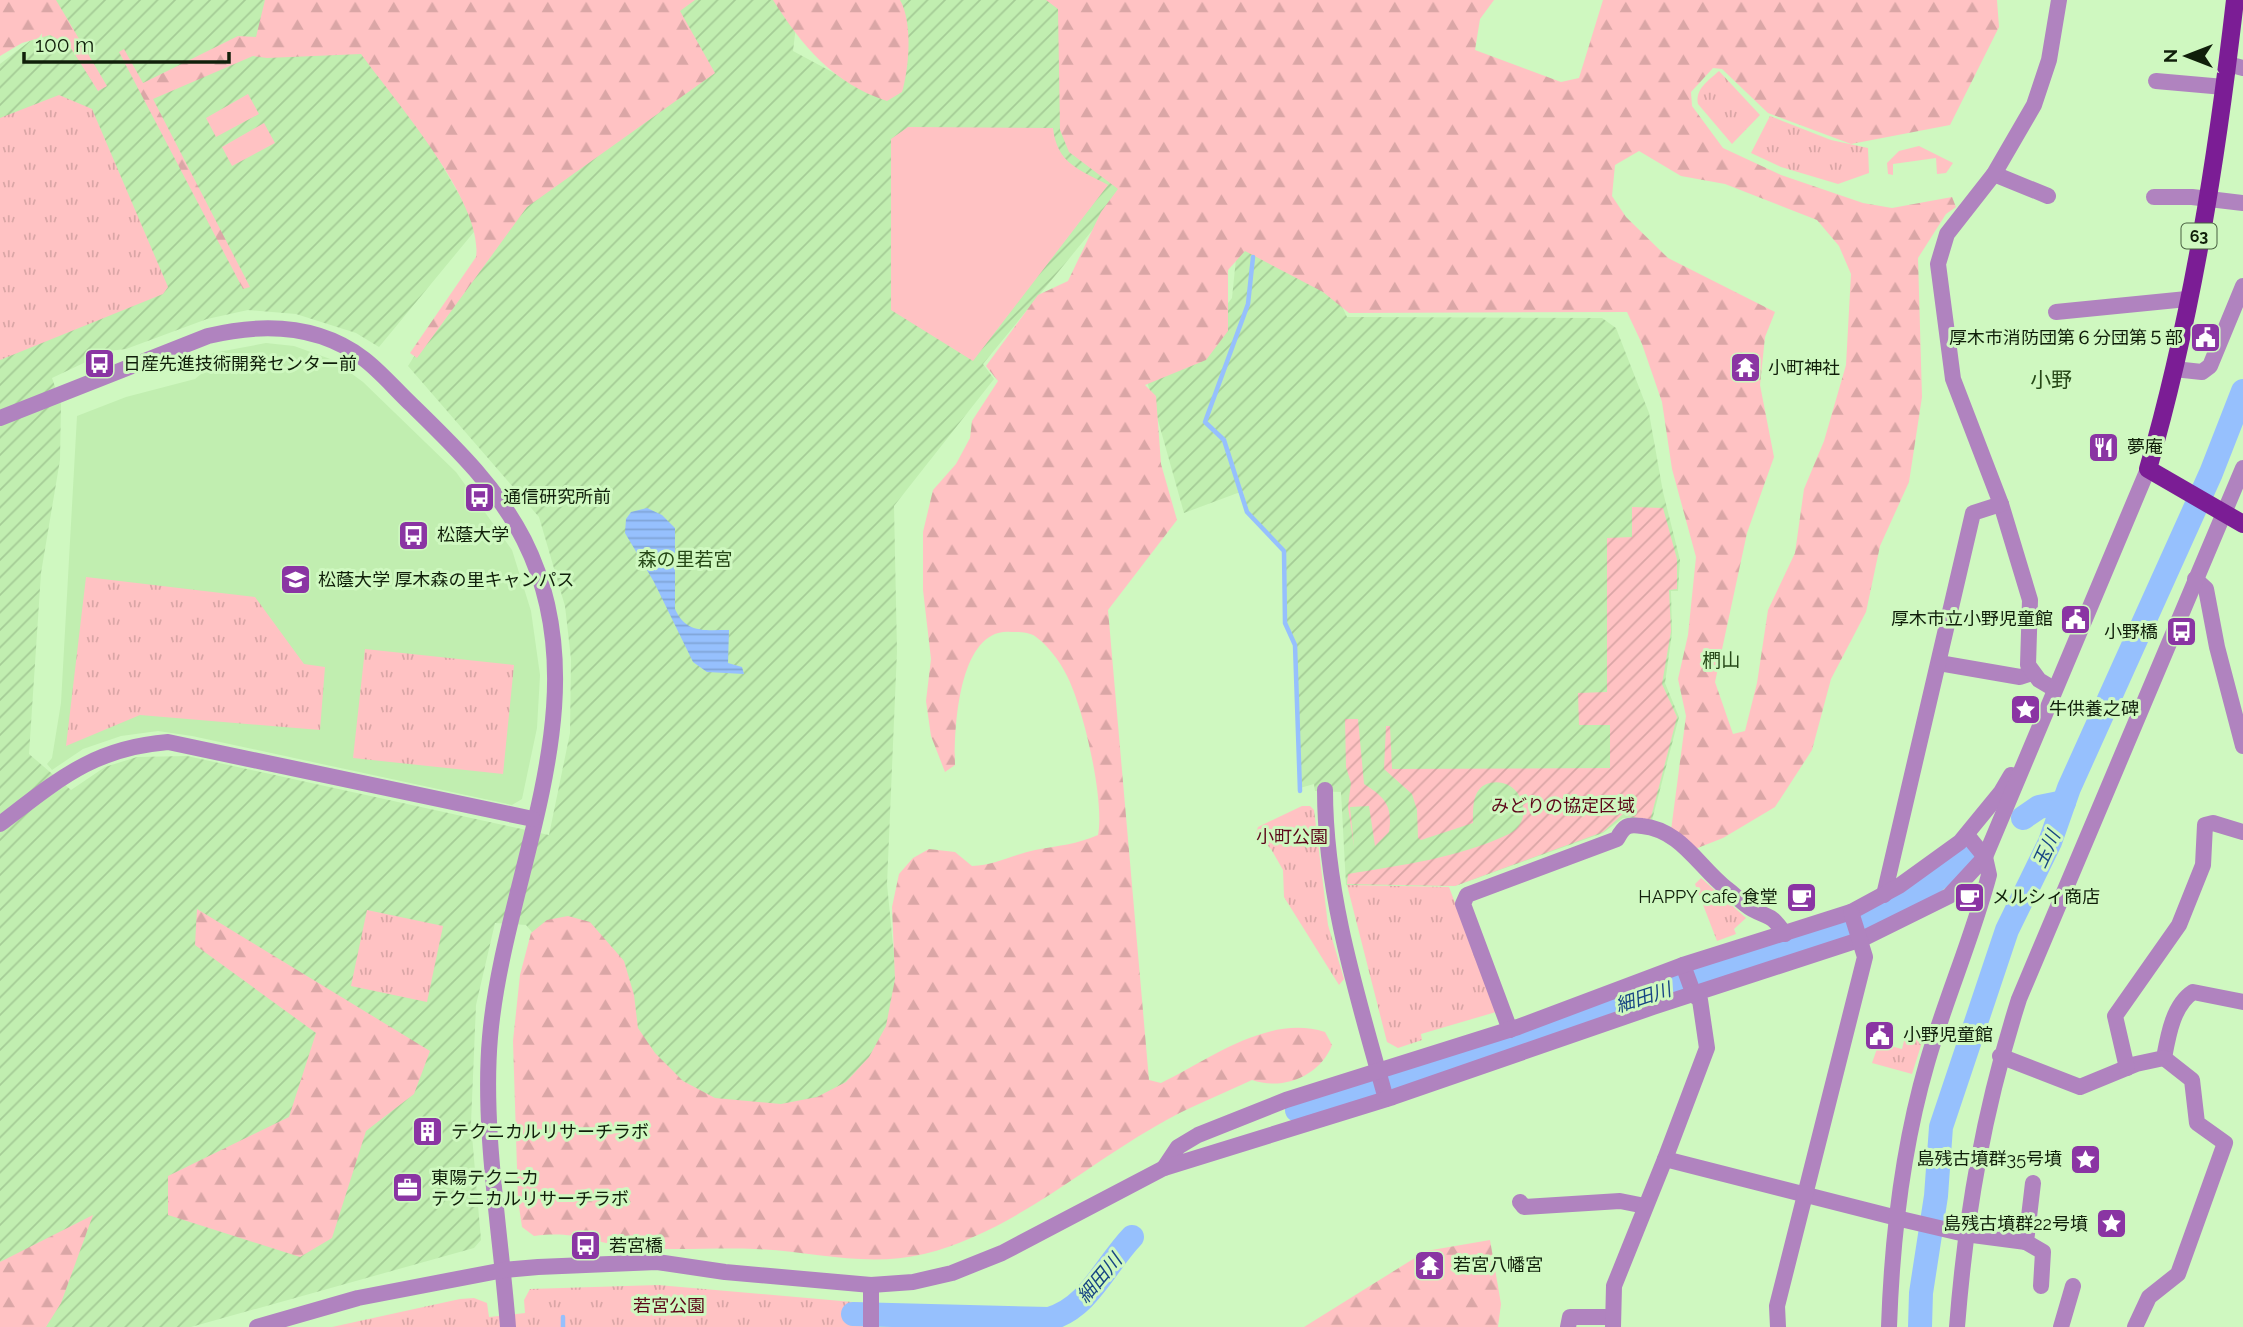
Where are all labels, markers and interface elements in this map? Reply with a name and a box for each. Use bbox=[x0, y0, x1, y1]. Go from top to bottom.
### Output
scale bar bbox=[24, 21, 229, 65]
north arrow bbox=[2152, 21, 2222, 91]
text: 100 m bbox=[35, 32, 94, 57]
text: N bbox=[2159, 49, 2181, 63]
road number: 63 bbox=[2182, 224, 2216, 248]
public building icon: 厚木市消防団第６分団第５部 bbox=[2189, 321, 2223, 355]
place label: 厚木市消防団第６分団第５部 bbox=[1949, 327, 2183, 348]
bus stop icon: 日産先進技術開発センター前 bbox=[83, 347, 117, 381]
temple icon: 小町神社 bbox=[1728, 351, 1762, 385]
place label: 日産先進技術開発センター前 bbox=[123, 353, 357, 374]
place label: 小町神社 bbox=[1768, 357, 1840, 378]
district label: 小野 bbox=[2030, 367, 2072, 392]
restaurant icon: 夢庵 bbox=[2087, 430, 2121, 464]
place label: 夢庵 bbox=[2127, 436, 2163, 457]
bus stop icon: 通信研究所前 bbox=[463, 480, 497, 514]
place label: 通信研究所前 bbox=[503, 486, 611, 507]
bus stop icon: 松蔭大学 bbox=[397, 518, 431, 552]
place label: 松蔭大学 bbox=[437, 524, 509, 545]
district label: 森の里若宮 bbox=[637, 548, 733, 570]
school or university icon: 松蔭大学 厚木森の里キャンパス bbox=[278, 563, 312, 597]
place label: 松蔭大学 厚木森の里キャンパス bbox=[318, 569, 575, 590]
public building icon: 厚木市立小野児童館 bbox=[2059, 602, 2093, 636]
place label: 厚木市立小野児童館 bbox=[1891, 608, 2053, 629]
bus stop icon: 小野橋 bbox=[2164, 615, 2198, 649]
place label: 小野橋 bbox=[2104, 621, 2158, 642]
district label: 椚山 bbox=[1702, 649, 1740, 671]
place icon: 牛供養之碑 bbox=[2009, 692, 2043, 726]
place label: 牛供養之碑 bbox=[2049, 698, 2139, 719]
park label: みどりの協定区域 bbox=[1491, 795, 1635, 816]
water label: 玉川 bbox=[2028, 825, 2065, 871]
park label: 小町公園 bbox=[1256, 826, 1328, 847]
cafe icon: HAPPY cafe 食堂 bbox=[1784, 880, 1818, 914]
cafe icon: メルシィ商店 bbox=[1952, 880, 1986, 914]
place label: HAPPY cafe 食堂 bbox=[1638, 886, 1778, 907]
place label: メルシィ商店 bbox=[1992, 886, 2100, 907]
water label: 細田川 bbox=[1612, 977, 1675, 1016]
public building icon: 小野児童館 bbox=[1863, 1018, 1897, 1052]
place label: 小野児童館 bbox=[1903, 1024, 1993, 1045]
building icon: テクニカルリサーチラボ bbox=[411, 1115, 445, 1149]
place label: テクニカルリサーチラボ bbox=[451, 1121, 649, 1142]
place icon: 島残古墳群35号墳 bbox=[2068, 1142, 2102, 1176]
place label: 島残古墳群35号墳 bbox=[1917, 1148, 2062, 1169]
place label: 東陽テクニカ テクニカルリサーチラボ bbox=[431, 1167, 629, 1209]
office icon: 東陽テクニカ テクニカルリサーチラボ bbox=[391, 1171, 425, 1205]
place icon: 島残古墳群22号墳 bbox=[2094, 1207, 2128, 1241]
place label: 島残古墳群22号墳 bbox=[1943, 1213, 2088, 1234]
bus stop icon: 若宮橋 bbox=[569, 1229, 603, 1263]
place label: 若宮橋 bbox=[609, 1235, 663, 1256]
water label: 細田川 bbox=[1072, 1248, 1127, 1307]
temple icon: 若宮八幡宮 bbox=[1413, 1248, 1447, 1282]
place label: 若宮八幡宮 bbox=[1453, 1254, 1543, 1275]
park label: 若宮公園 bbox=[633, 1295, 705, 1316]

